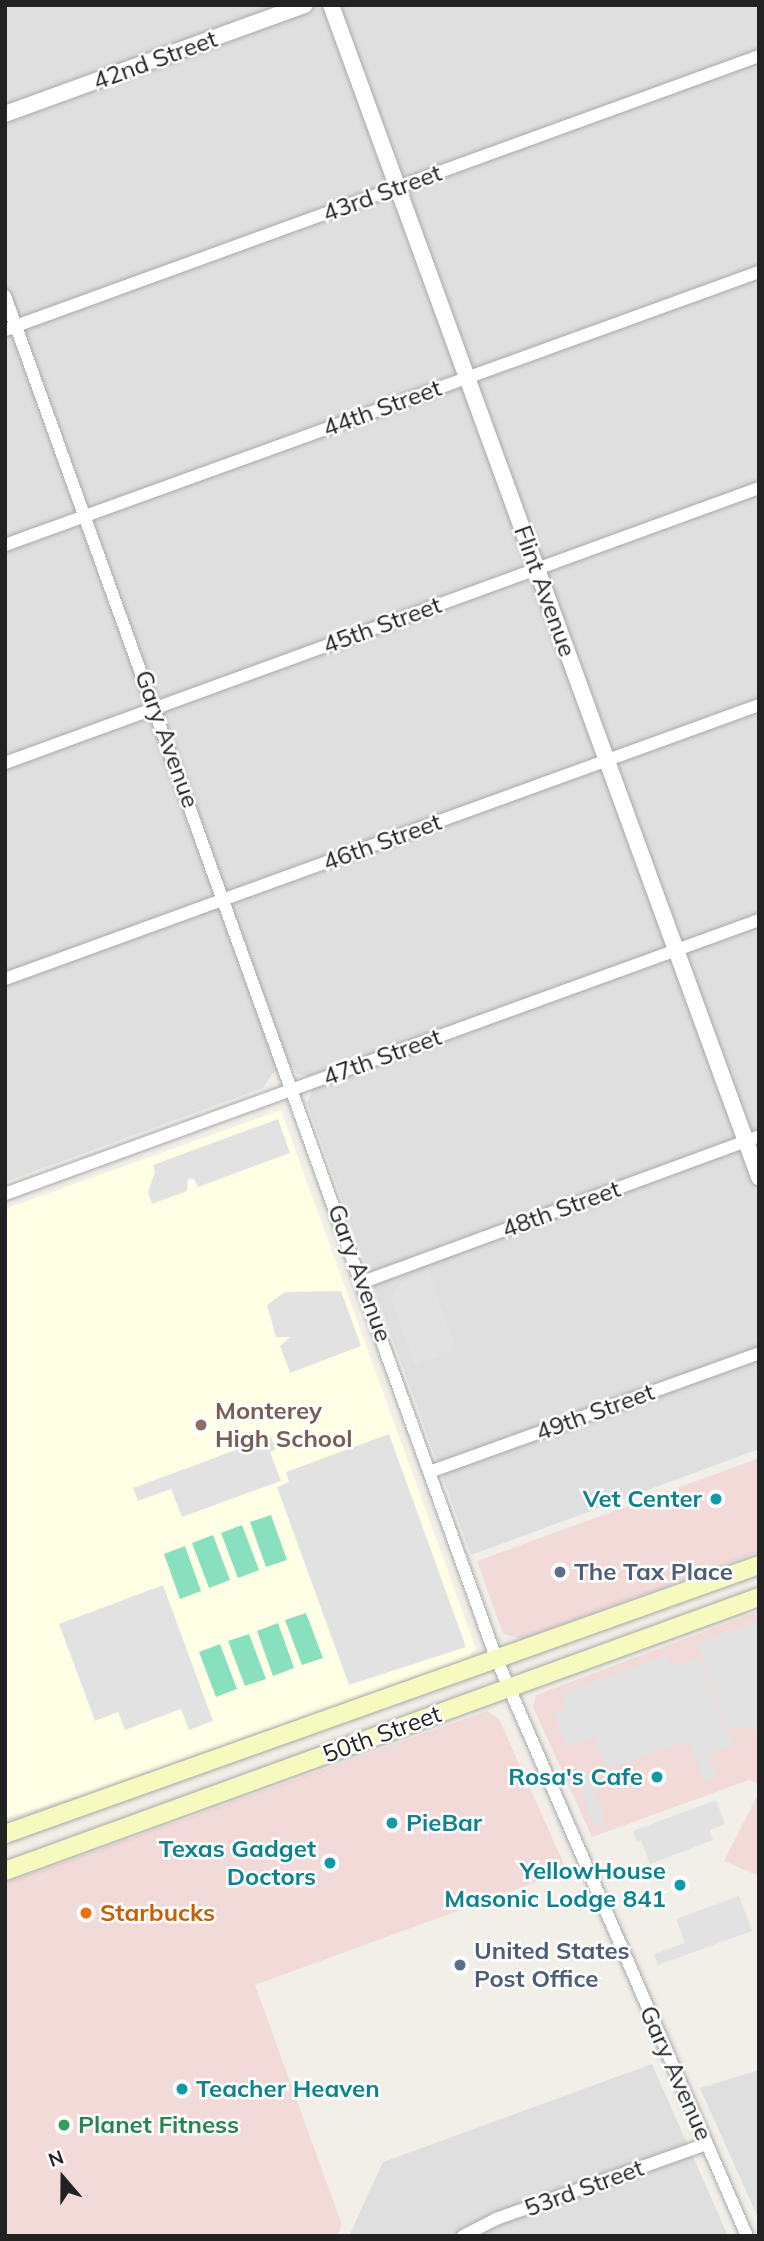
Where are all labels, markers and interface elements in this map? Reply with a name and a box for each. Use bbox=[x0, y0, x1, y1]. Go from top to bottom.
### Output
street label: 42nd Street bbox=[89, 24, 221, 96]
street label: 43rd Street bbox=[319, 158, 445, 228]
street label: 44th Street bbox=[319, 373, 445, 443]
street label: Flint Avenue bbox=[508, 522, 582, 660]
street label: 45th Street bbox=[319, 590, 445, 660]
street label: Gary Avenue bbox=[129, 666, 205, 812]
street label: 46th Street bbox=[319, 807, 445, 877]
street label: 47th Street bbox=[319, 1022, 445, 1092]
street label: 48th Street bbox=[498, 1174, 624, 1244]
street label: Gary Avenue bbox=[322, 1200, 398, 1346]
street label: 49th Street bbox=[532, 1377, 658, 1447]
place label: Monterey High School bbox=[215, 1397, 353, 1453]
marker: Monterey High School bbox=[193, 1417, 209, 1433]
place label: Vet Center bbox=[583, 1485, 702, 1513]
marker: Vet Center bbox=[708, 1491, 724, 1507]
place label: The Tax Place bbox=[574, 1558, 733, 1586]
marker: The Tax Place bbox=[552, 1564, 568, 1580]
street label: 50th Street bbox=[319, 1699, 445, 1769]
place label: Rosa's Cafe bbox=[508, 1763, 643, 1791]
marker: Rosa's Cafe bbox=[649, 1769, 665, 1785]
place label: PieBar bbox=[406, 1809, 482, 1837]
marker: PieBar bbox=[384, 1815, 400, 1831]
place label: Texas Gadget Doctors bbox=[159, 1835, 316, 1891]
marker: Texas Gadget Doctors bbox=[322, 1855, 338, 1871]
place label: YellowHouse Masonic Lodge 841 bbox=[444, 1857, 666, 1913]
marker: YellowHouse Masonic Lodge 841 bbox=[672, 1877, 688, 1893]
place label: Starbucks bbox=[100, 1899, 215, 1927]
marker: Starbucks bbox=[78, 1905, 94, 1921]
place label: United States Post Office bbox=[474, 1937, 630, 1993]
marker: United States Post Office bbox=[452, 1957, 468, 1973]
street label: Gary Avenue bbox=[634, 2001, 718, 2145]
place label: Teacher Heaven bbox=[196, 2075, 380, 2103]
marker: Teacher Heaven bbox=[174, 2081, 190, 2097]
place label: Planet Fitness bbox=[78, 2111, 239, 2139]
marker: Planet Fitness bbox=[56, 2117, 72, 2133]
north arrow bbox=[28, 2143, 98, 2213]
text: N bbox=[45, 2145, 67, 2172]
street label: 53rd Street bbox=[521, 2153, 647, 2223]

